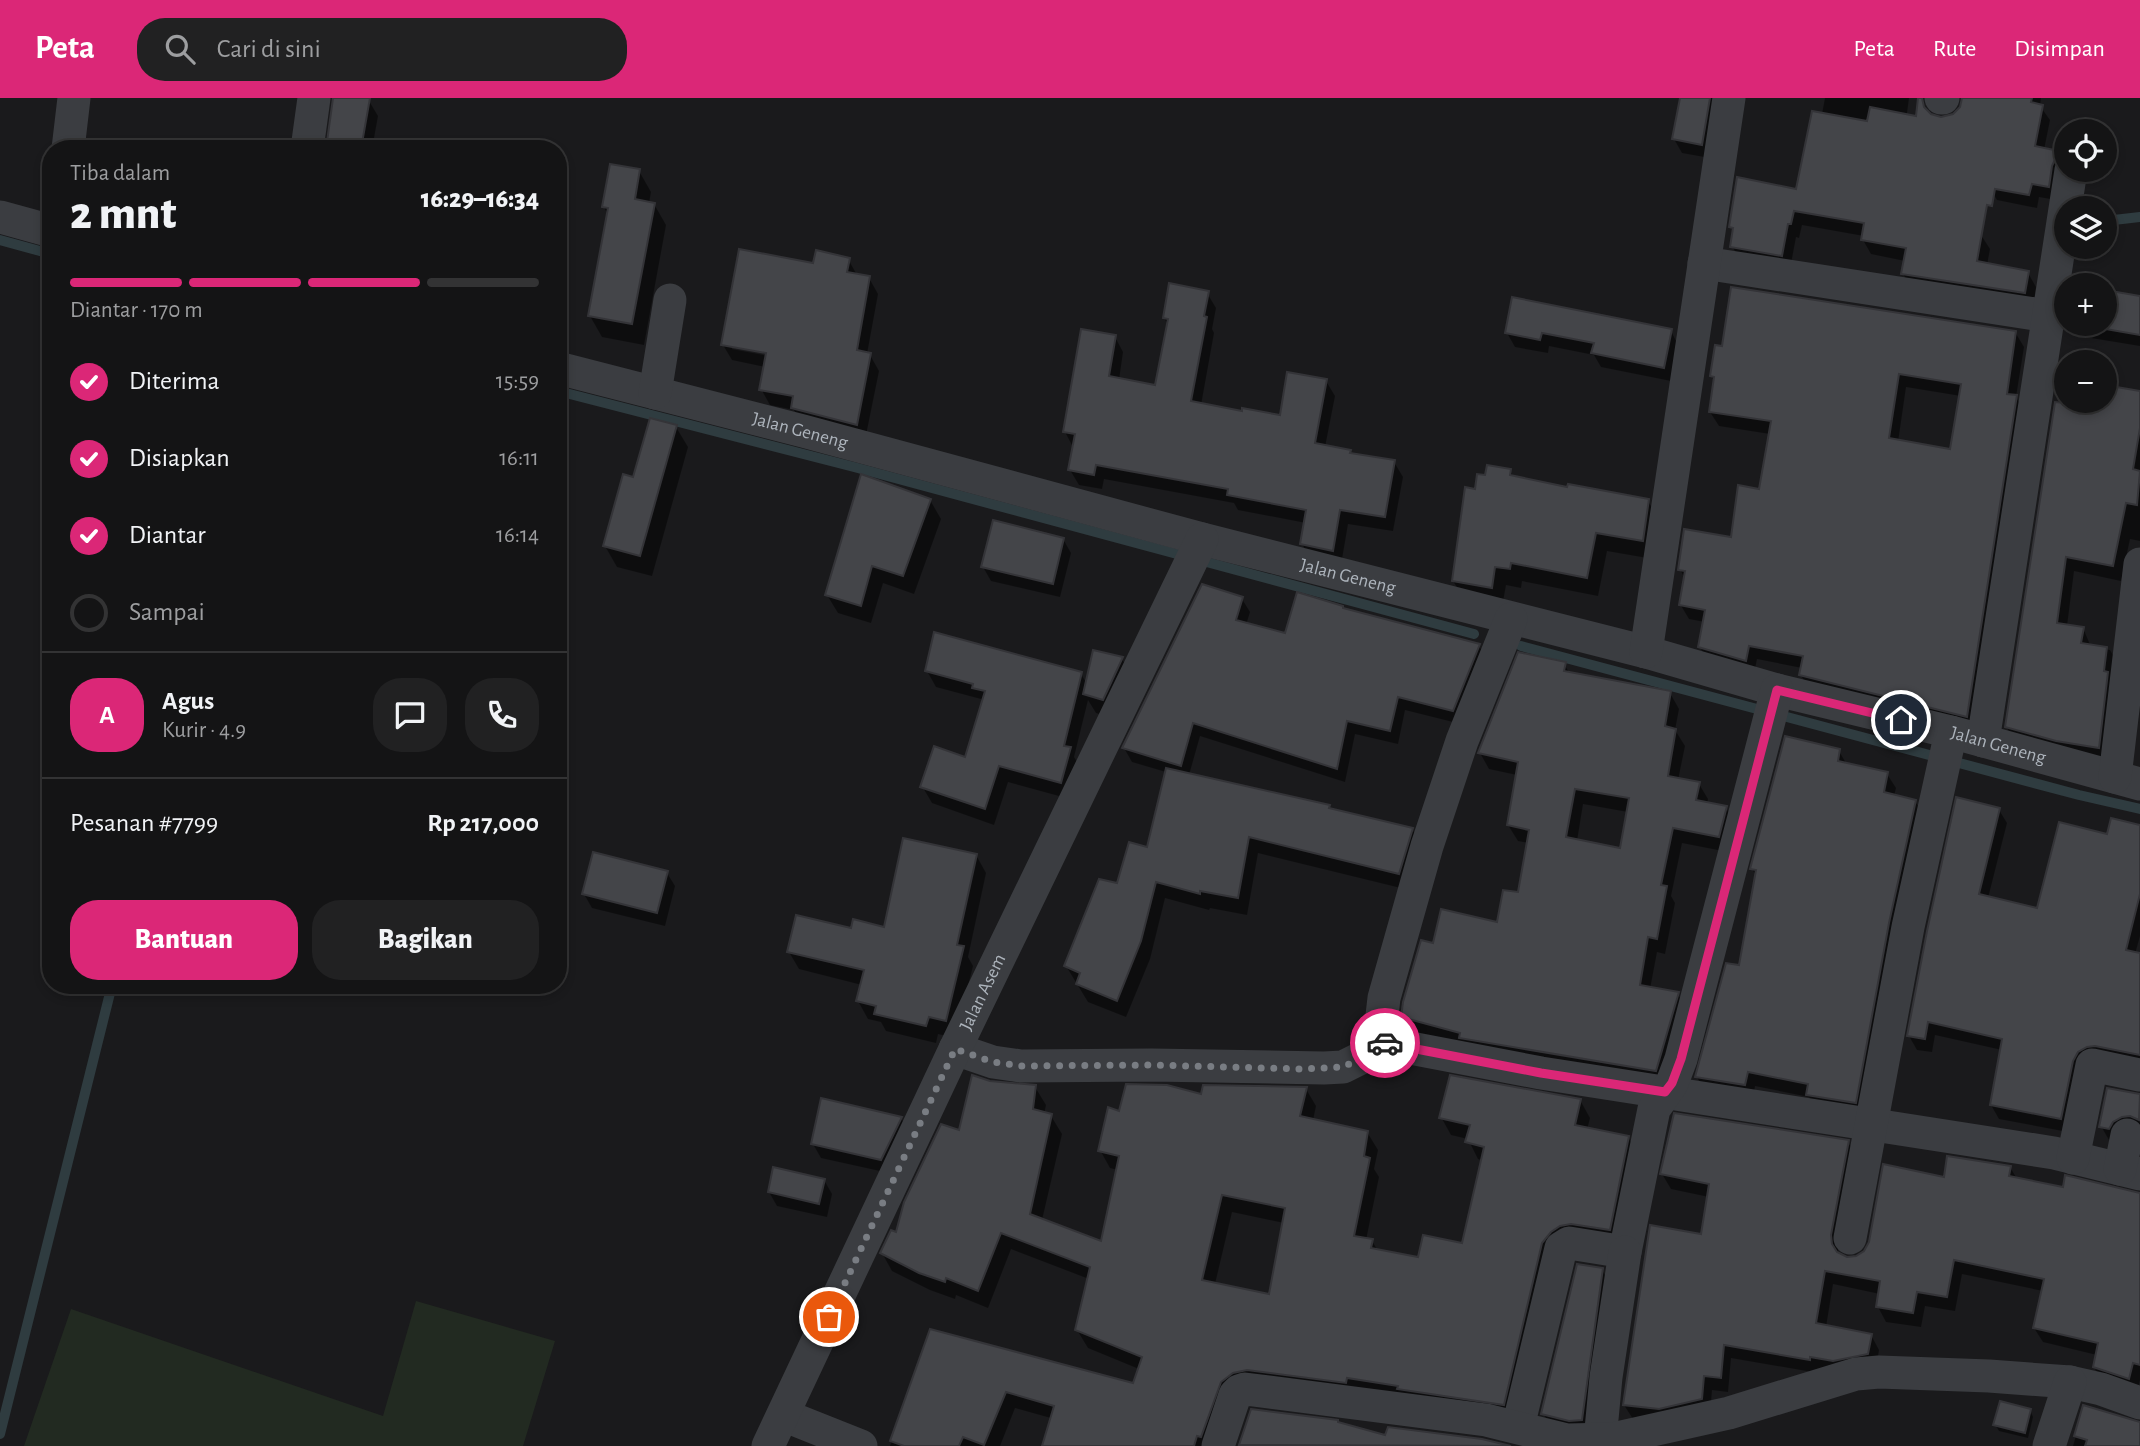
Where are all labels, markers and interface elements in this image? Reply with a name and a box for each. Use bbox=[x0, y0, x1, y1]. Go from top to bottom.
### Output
search box bbox=[137, 18, 627, 81]
icon: search bbox=[161, 30, 199, 68]
text: Peta bbox=[35, 32, 95, 65]
text: Cari di sini bbox=[217, 36, 321, 62]
text: Peta bbox=[1854, 37, 1895, 61]
text: Rute bbox=[1933, 37, 1976, 61]
text: Disimpan bbox=[2014, 37, 2105, 61]
map controls bbox=[2054, 119, 2117, 413]
button: locate bbox=[2054, 119, 2117, 182]
text: Tiba dalam bbox=[70, 162, 170, 185]
text: 16:29–16:34 bbox=[421, 186, 539, 212]
text: 2 mnt bbox=[70, 191, 176, 237]
button: layers bbox=[2054, 196, 2117, 259]
button: + bbox=[2054, 273, 2117, 336]
text: Diantar · 170 m bbox=[70, 299, 203, 322]
button: − bbox=[2054, 350, 2117, 413]
icon: check bbox=[70, 363, 108, 401]
text: Diterima bbox=[129, 368, 220, 394]
text: 15:59 bbox=[496, 370, 539, 393]
street label: Jalan Geneng bbox=[750, 409, 851, 452]
icon: check bbox=[70, 440, 108, 478]
text: Disiapkan bbox=[129, 445, 230, 471]
text: 16:11 bbox=[499, 447, 539, 470]
icon: check bbox=[70, 517, 108, 555]
text: Diantar bbox=[129, 522, 206, 548]
text: 16:14 bbox=[496, 524, 539, 547]
street label: Jalan Geneng bbox=[1298, 555, 1399, 598]
text: Sampai bbox=[129, 599, 205, 625]
button: chat bbox=[373, 678, 447, 752]
button: phone bbox=[465, 678, 539, 752]
text: Agus bbox=[162, 688, 214, 714]
pin bbox=[1871, 690, 1931, 750]
icon: home bbox=[1882, 701, 1920, 739]
text: A bbox=[99, 702, 115, 728]
text: Kurir · 4.9 bbox=[162, 719, 246, 742]
street label: Jalan Geneng bbox=[1949, 723, 2049, 767]
text: Pesanan #7799 bbox=[70, 810, 218, 836]
text: Rp 217,000 bbox=[427, 810, 539, 836]
button: Bantuan bbox=[70, 900, 298, 980]
button: Bagikan bbox=[312, 900, 539, 980]
street label: Jalan Asem bbox=[956, 951, 1009, 1033]
courier bbox=[1350, 1008, 1420, 1078]
icon: car bbox=[1366, 1024, 1404, 1062]
pin bbox=[799, 1287, 859, 1347]
icon: bag bbox=[810, 1298, 848, 1336]

